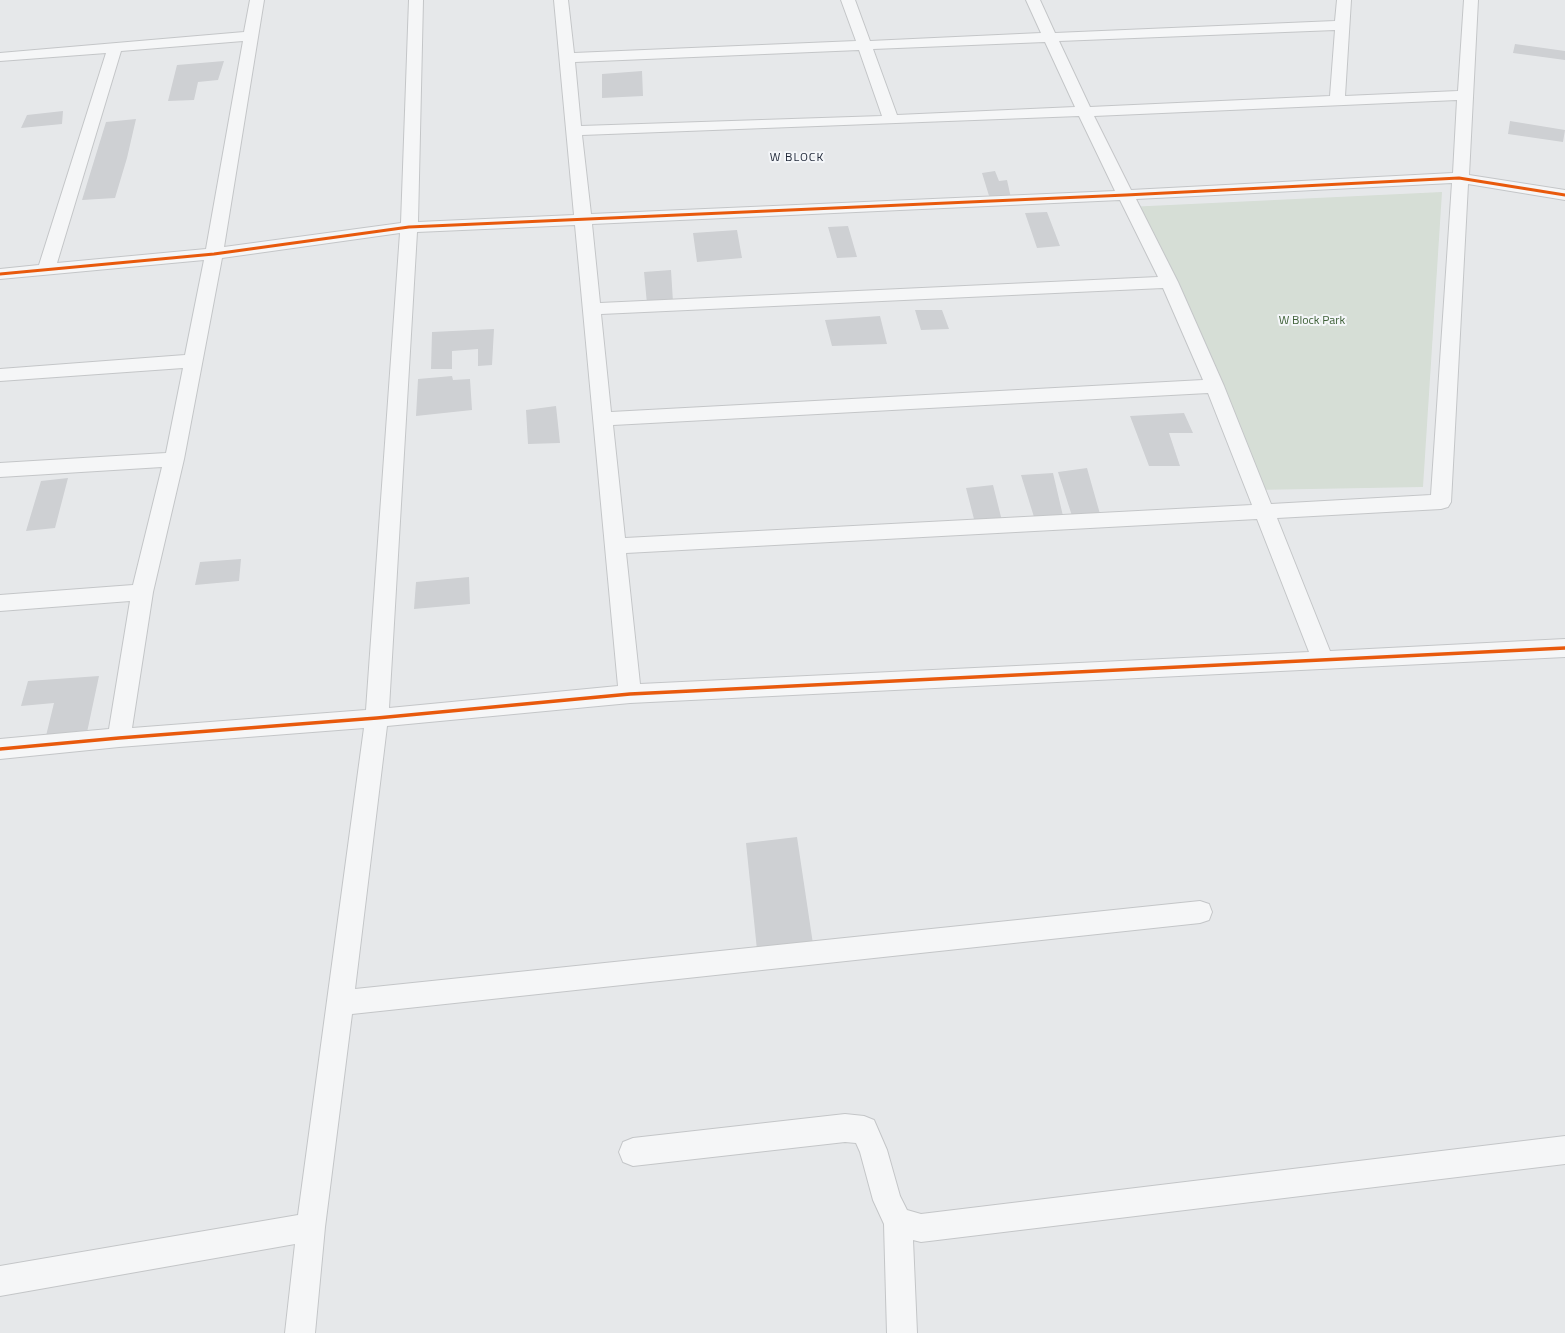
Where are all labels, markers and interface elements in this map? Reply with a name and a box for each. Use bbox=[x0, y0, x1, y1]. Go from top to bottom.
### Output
district label: W BLOCK bbox=[770, 151, 824, 165]
park label: W Block Park bbox=[1279, 314, 1345, 328]

